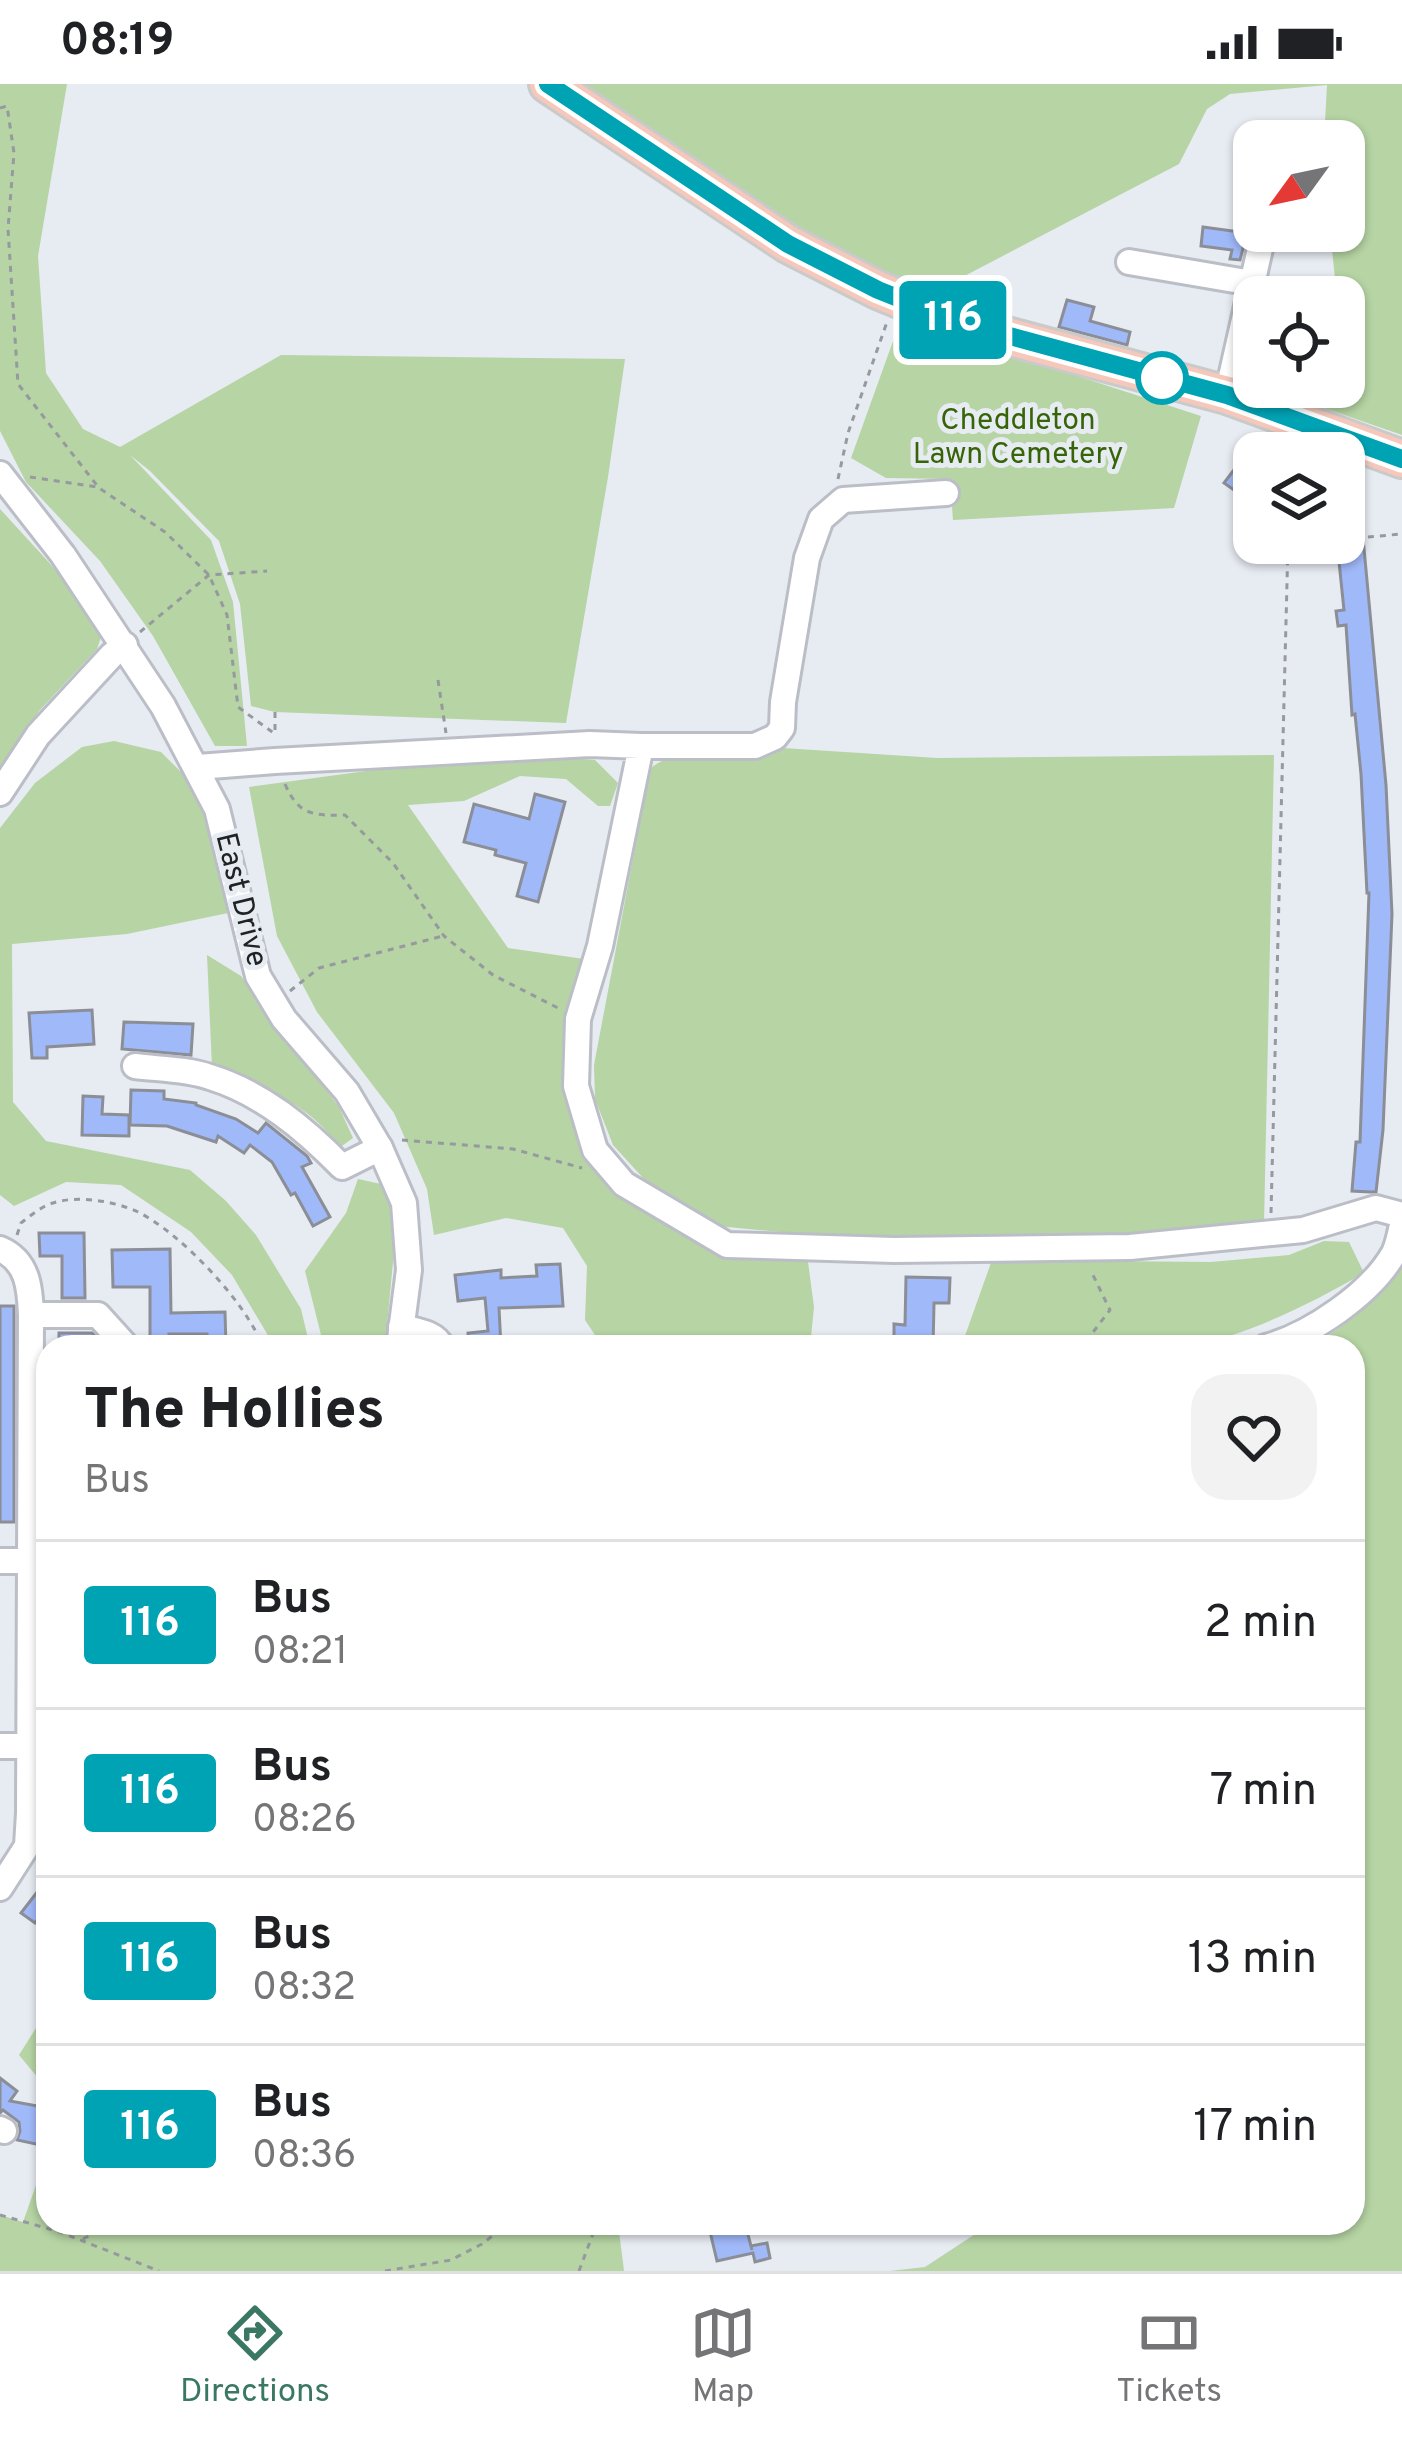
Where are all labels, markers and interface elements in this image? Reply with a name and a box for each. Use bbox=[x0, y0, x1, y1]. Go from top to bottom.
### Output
text: 08:19 bbox=[60, 14, 174, 71]
north arrow bbox=[1233, 120, 1365, 252]
map controls bbox=[1233, 120, 1365, 564]
button: locate bbox=[1233, 276, 1365, 408]
line badge: 116 bbox=[884, 281, 1022, 359]
text: 116 bbox=[923, 293, 983, 346]
unlabelled marker bbox=[1137, 353, 1187, 403]
park label: Cheddleton Lawn Cemetery bbox=[913, 403, 1123, 474]
button: layers bbox=[1233, 432, 1365, 564]
street label: East Drive bbox=[205, 829, 275, 971]
button: heart bbox=[1191, 1374, 1317, 1500]
text: The Hollies bbox=[84, 1377, 385, 1449]
text: Bus bbox=[84, 1458, 150, 1507]
text: Bus bbox=[252, 1572, 332, 1629]
text: 2 min bbox=[1204, 1596, 1317, 1653]
text: 116 bbox=[120, 1598, 180, 1651]
text: 08:21 bbox=[252, 1629, 348, 1678]
text: Bus bbox=[252, 1740, 332, 1797]
text: 7 min bbox=[1210, 1764, 1317, 1821]
text: 116 bbox=[120, 1766, 180, 1819]
text: 08:26 bbox=[252, 1797, 357, 1846]
text: Bus bbox=[252, 1908, 332, 1965]
text: 13 min bbox=[1188, 1932, 1317, 1989]
text: 116 bbox=[120, 1934, 180, 1987]
text: 08:32 bbox=[252, 1965, 356, 2014]
text: Bus bbox=[252, 2076, 332, 2133]
text: 17 min bbox=[1193, 2100, 1317, 2157]
text: 116 bbox=[120, 2102, 180, 2155]
text: 08:36 bbox=[252, 2133, 356, 2182]
tab: Directions bbox=[180, 2300, 330, 2414]
tab: Map bbox=[690, 2300, 756, 2414]
tab: Tickets bbox=[1116, 2300, 1222, 2414]

